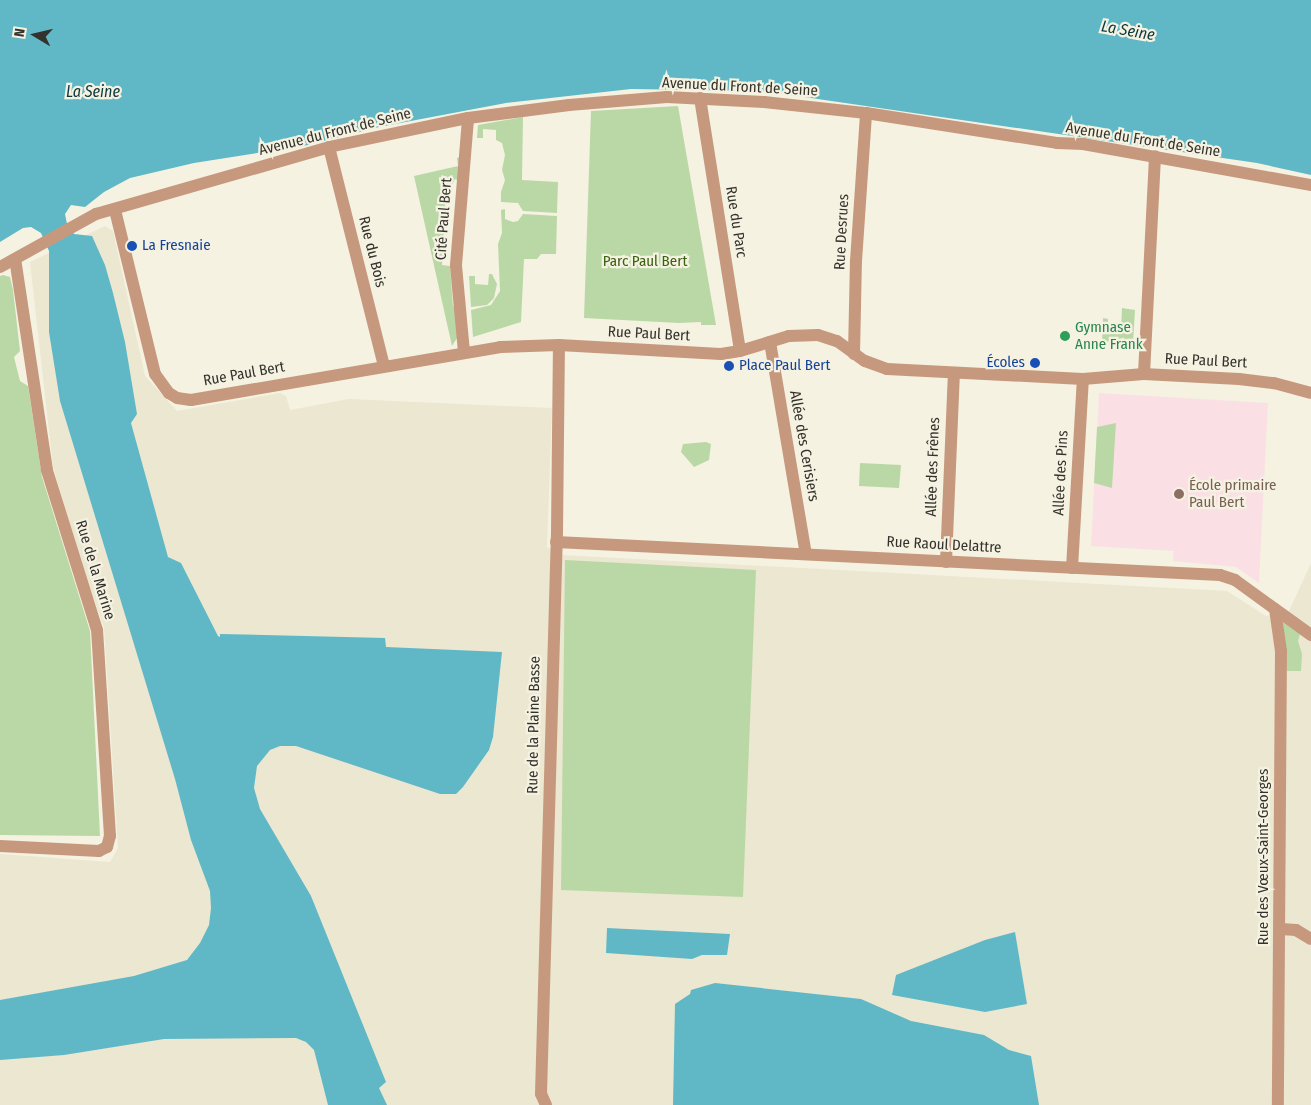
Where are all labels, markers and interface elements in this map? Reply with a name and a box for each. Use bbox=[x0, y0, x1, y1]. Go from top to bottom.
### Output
north arrow bbox=[10, 10, 60, 60]
water label: La Seine bbox=[1100, 17, 1156, 45]
text: N bbox=[11, 27, 29, 38]
street label: Avenue du Front de Seine bbox=[662, 74, 818, 100]
water label: La Seine bbox=[66, 82, 120, 102]
street label: Avenue du Front de Seine bbox=[257, 104, 413, 160]
street label: Avenue du Front de Seine bbox=[1065, 119, 1221, 161]
street label: Cité Paul Bert bbox=[432, 177, 456, 261]
street label: Rue du Parc bbox=[721, 185, 751, 259]
street label: Rue Desrues bbox=[831, 193, 853, 271]
street label: Rue du Bois bbox=[354, 215, 390, 289]
place label: La Fresnaie bbox=[142, 237, 211, 255]
marker: La Fresnaie bbox=[126, 240, 138, 252]
park label: Parc Paul Bert bbox=[603, 253, 687, 271]
place label: Gymnase Anne Frank bbox=[1075, 318, 1143, 353]
street label: Rue Paul Bert bbox=[607, 323, 691, 345]
marker: Gymnase Anne Frank bbox=[1059, 330, 1071, 342]
street label: Rue Paul Bert bbox=[1164, 350, 1248, 372]
place label: Écoles bbox=[987, 354, 1025, 372]
place label: Place Paul Bert bbox=[739, 357, 830, 375]
marker: Écoles bbox=[1029, 357, 1041, 369]
street label: Rue Paul Bert bbox=[202, 358, 286, 390]
marker: Place Paul Bert bbox=[723, 360, 735, 372]
street label: Allée des Cerisiers bbox=[785, 389, 823, 503]
street label: Allée des Frênes bbox=[922, 417, 944, 517]
street label: Allée des Pins bbox=[1050, 430, 1072, 516]
place label: École primaire Paul Bert bbox=[1189, 476, 1276, 511]
marker: École primaire Paul Bert bbox=[1173, 488, 1185, 500]
street label: Rue de la Marine bbox=[71, 518, 119, 622]
street label: Rue Raoul Delattre bbox=[886, 533, 1002, 557]
street label: Rue de la Plaine Basse bbox=[524, 656, 544, 794]
street label: Rue des Vœux-Saint-Georges bbox=[1255, 769, 1273, 945]

